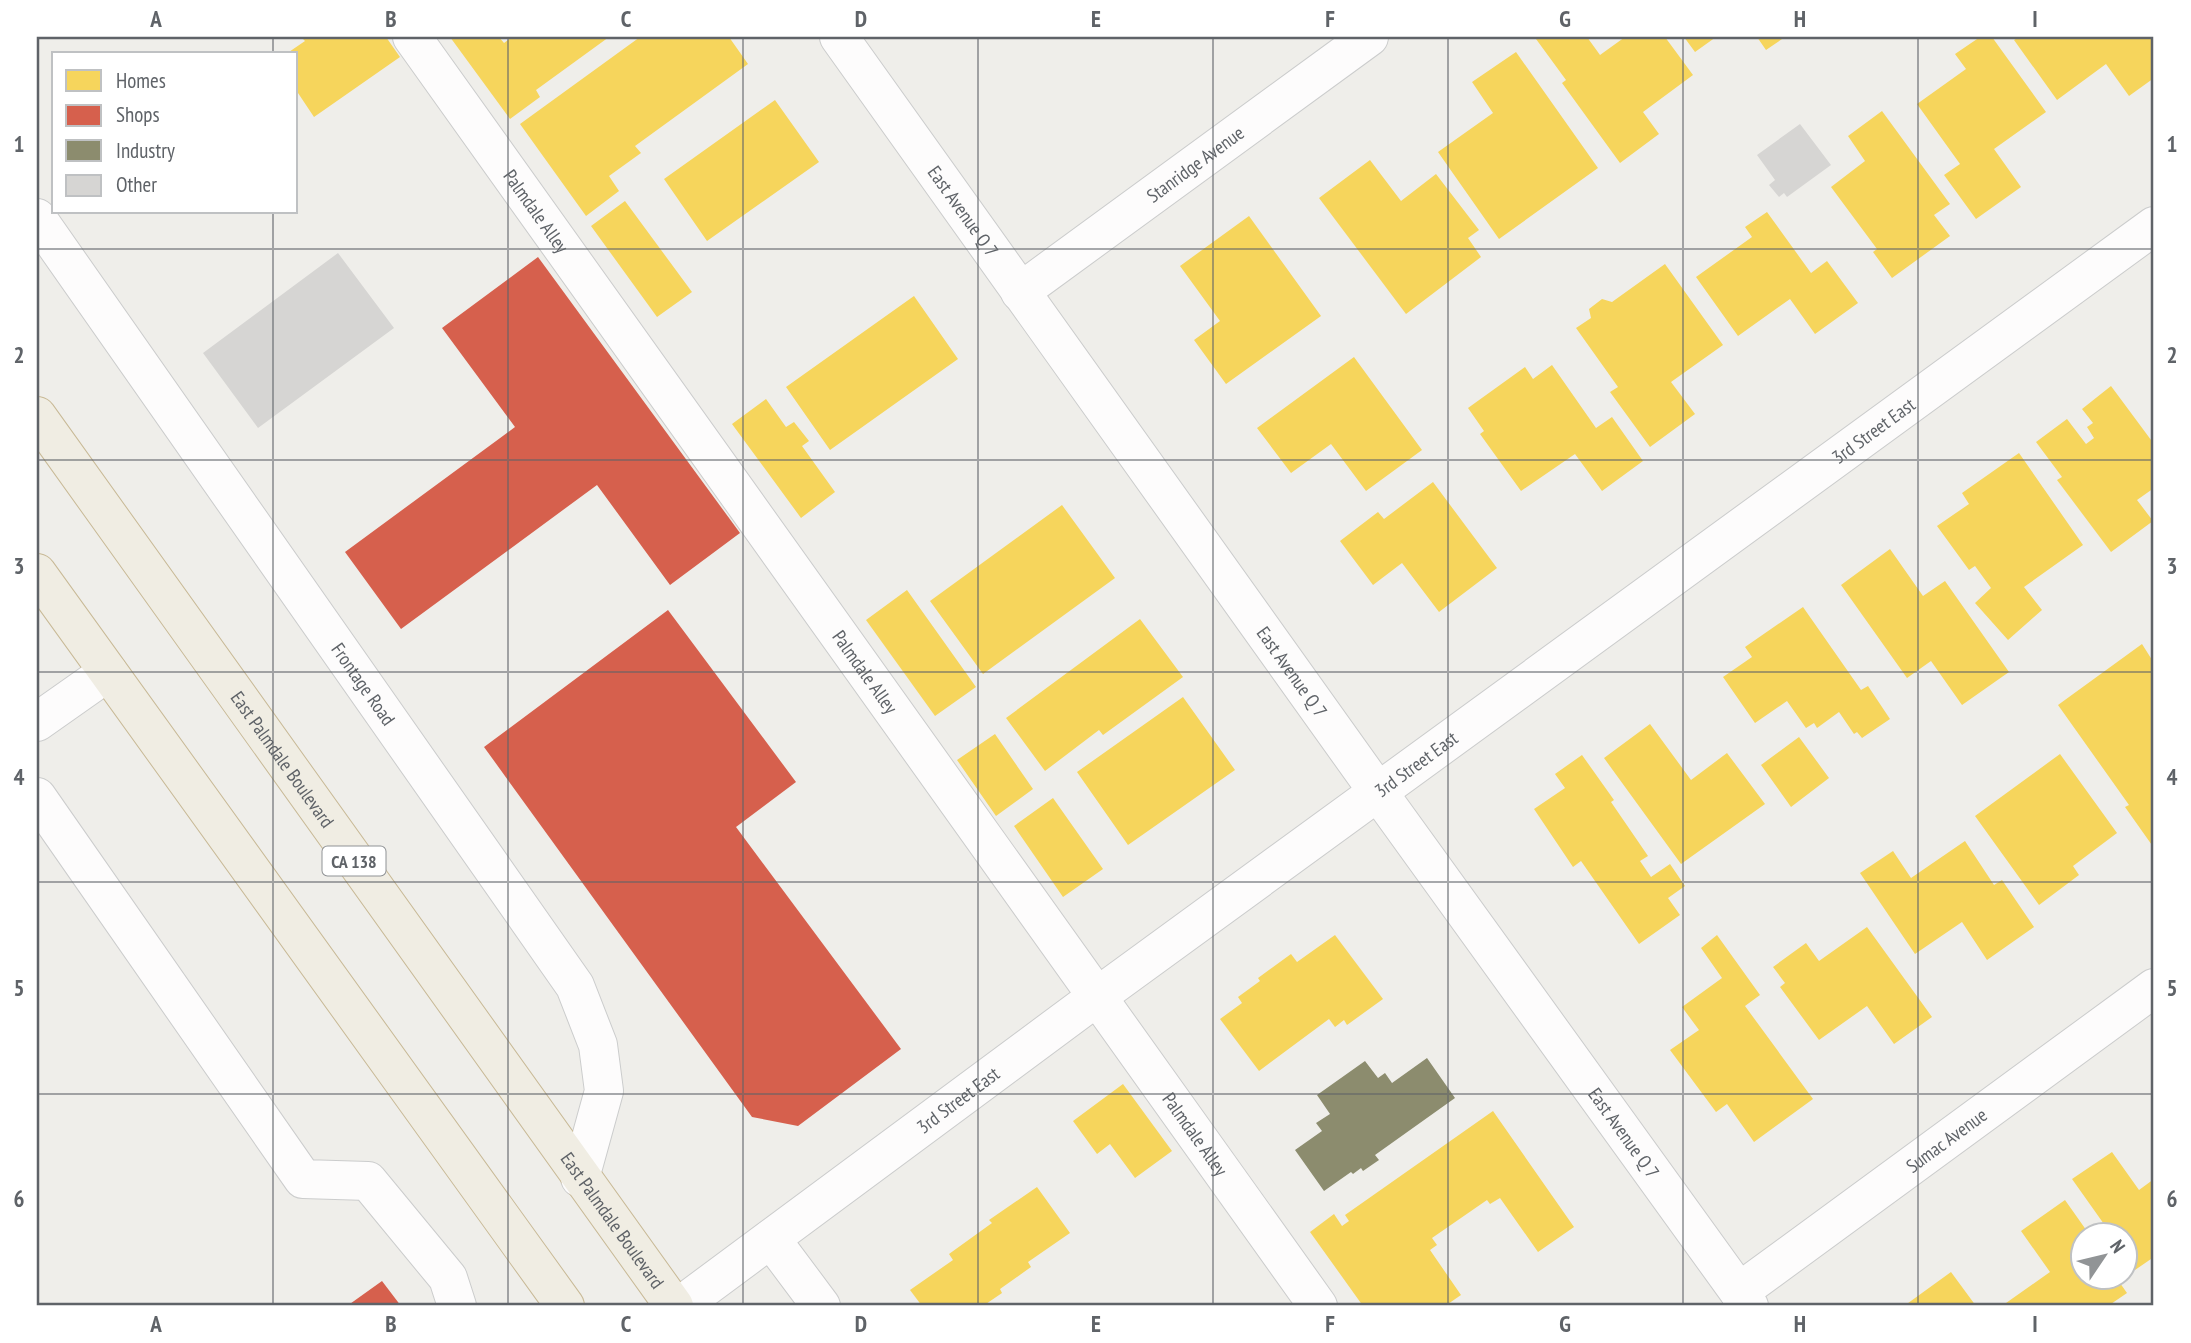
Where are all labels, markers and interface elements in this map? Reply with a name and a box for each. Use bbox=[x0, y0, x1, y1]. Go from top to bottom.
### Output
text: A bbox=[149, 4, 162, 33]
text: B bbox=[385, 4, 397, 33]
text: C bbox=[621, 4, 632, 33]
text: D bbox=[855, 4, 867, 33]
text: E bbox=[1091, 4, 1101, 33]
text: F bbox=[1325, 4, 1335, 33]
text: G bbox=[1559, 4, 1571, 33]
text: H bbox=[1794, 4, 1806, 33]
text: I bbox=[2032, 4, 2038, 33]
legend bbox=[52, 52, 298, 214]
text: Homes bbox=[116, 67, 166, 94]
text: Shops bbox=[116, 101, 160, 128]
street label: Stanridge Avenue bbox=[1142, 120, 1249, 207]
text: 1 bbox=[14, 129, 25, 158]
text: 1 bbox=[2167, 129, 2178, 158]
text: Industry bbox=[116, 137, 175, 164]
street label: East Avenue Q 7 bbox=[923, 161, 1004, 261]
street label: Palmdale Alley bbox=[498, 165, 575, 258]
text: Other bbox=[116, 171, 157, 198]
text: 2 bbox=[14, 340, 25, 369]
text: 2 bbox=[2167, 340, 2178, 369]
street label: 3rd Street East bbox=[1827, 392, 1920, 469]
text: 3 bbox=[14, 551, 25, 580]
text: 3 bbox=[2167, 551, 2178, 580]
street label: East Avenue Q 7 bbox=[1252, 622, 1333, 722]
street label: Palmdale Alley bbox=[827, 625, 904, 719]
street label: Frontage Road bbox=[326, 638, 401, 730]
street label: East Palmdale Boulevard bbox=[226, 686, 339, 832]
street label: 3rd Street East bbox=[1370, 725, 1463, 802]
text: 4 bbox=[14, 762, 25, 791]
text: 4 bbox=[2167, 762, 2178, 791]
road number: CA 138 bbox=[322, 846, 386, 876]
text: 5 bbox=[14, 973, 25, 1002]
text: 5 bbox=[2167, 973, 2178, 1002]
street label: 3rd Street East bbox=[912, 1061, 1005, 1138]
street label: East Avenue Q 7 bbox=[1583, 1083, 1665, 1183]
street label: Palmdale Alley bbox=[1157, 1088, 1234, 1181]
street label: Sumac Avenue bbox=[1901, 1102, 1992, 1178]
street label: East Palmdale Boulevard bbox=[556, 1147, 670, 1293]
text: 6 bbox=[14, 1184, 25, 1213]
text: 6 bbox=[2167, 1184, 2178, 1213]
north arrow bbox=[2068, 1220, 2138, 1290]
text: N bbox=[2105, 1235, 2131, 1257]
text: A bbox=[149, 1309, 162, 1338]
text: B bbox=[385, 1309, 397, 1338]
text: C bbox=[621, 1309, 632, 1338]
text: D bbox=[855, 1309, 867, 1338]
text: E bbox=[1091, 1309, 1101, 1338]
text: F bbox=[1325, 1309, 1335, 1338]
text: G bbox=[1559, 1309, 1571, 1338]
text: H bbox=[1794, 1309, 1806, 1338]
text: I bbox=[2032, 1309, 2038, 1338]

